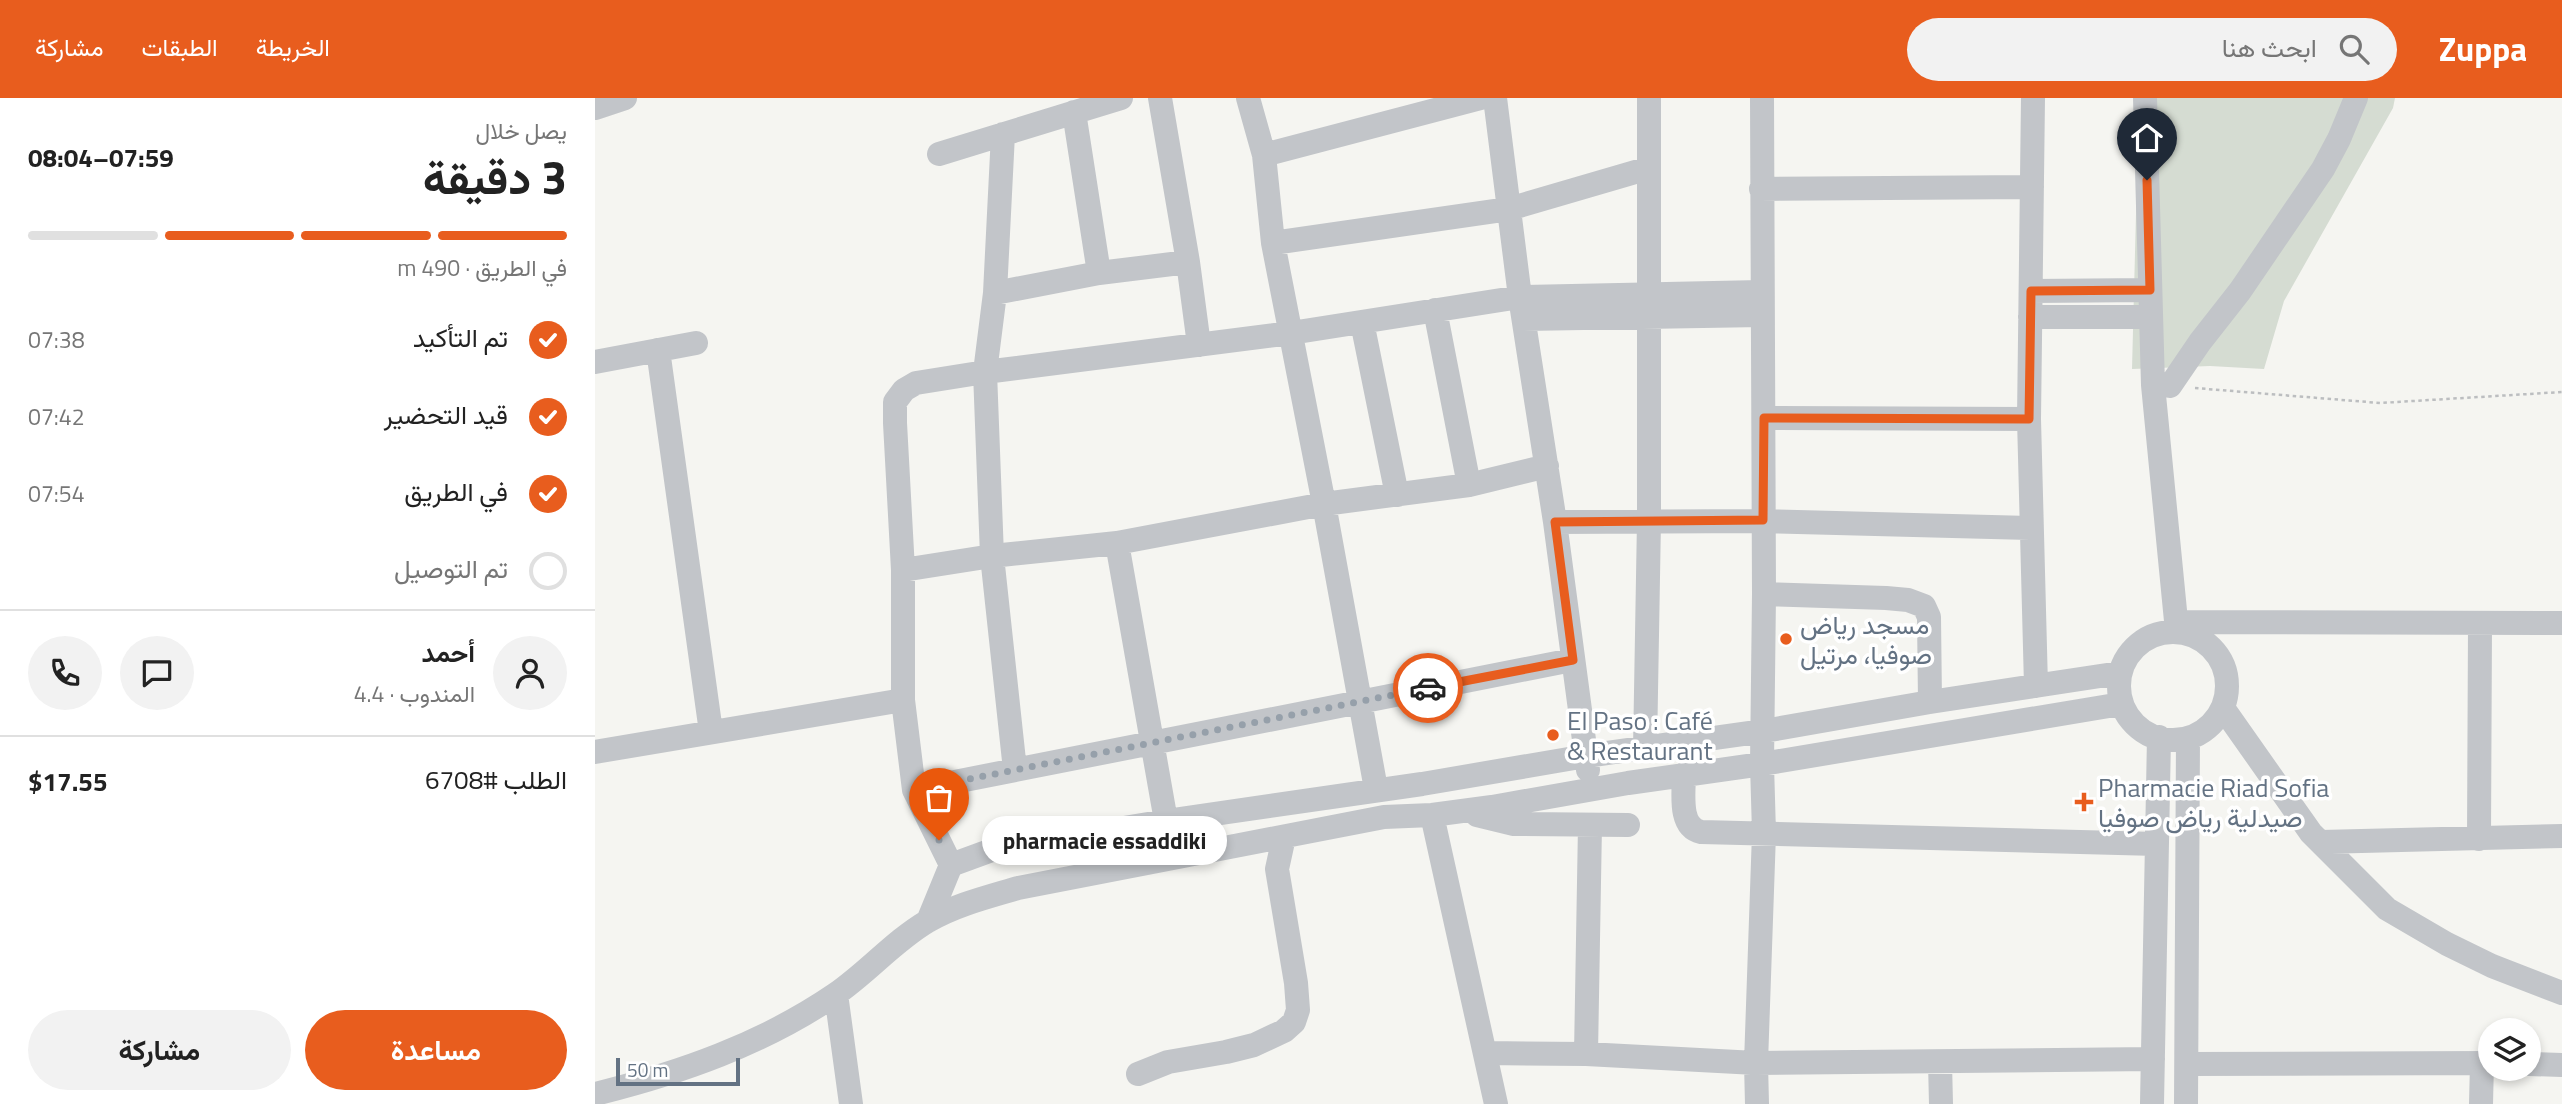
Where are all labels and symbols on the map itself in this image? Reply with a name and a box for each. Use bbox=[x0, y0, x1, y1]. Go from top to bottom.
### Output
pin bbox=[2117, 108, 2177, 180]
place label: مسجد رياض صوفيا، مرتیل bbox=[1800, 605, 1932, 674]
marker: مسجد رياض صوفيا، مرتیل bbox=[1778, 631, 1794, 647]
courier bbox=[1393, 653, 1463, 723]
place label: El Paso : Café & Restaurant bbox=[1567, 701, 1713, 770]
marker: El Paso : Café & Restaurant bbox=[1545, 727, 1561, 743]
pin bbox=[909, 768, 969, 840]
place label: Pharmacie Riad Sofia صيدلية رياض صوفيا bbox=[2098, 768, 2329, 837]
marker: Pharmacie Riad Sofia صيدلية رياض صوفيا bbox=[2076, 794, 2092, 810]
callout: pharmacie essaddiki bbox=[981, 816, 1226, 864]
scale bar bbox=[616, 1055, 740, 1087]

